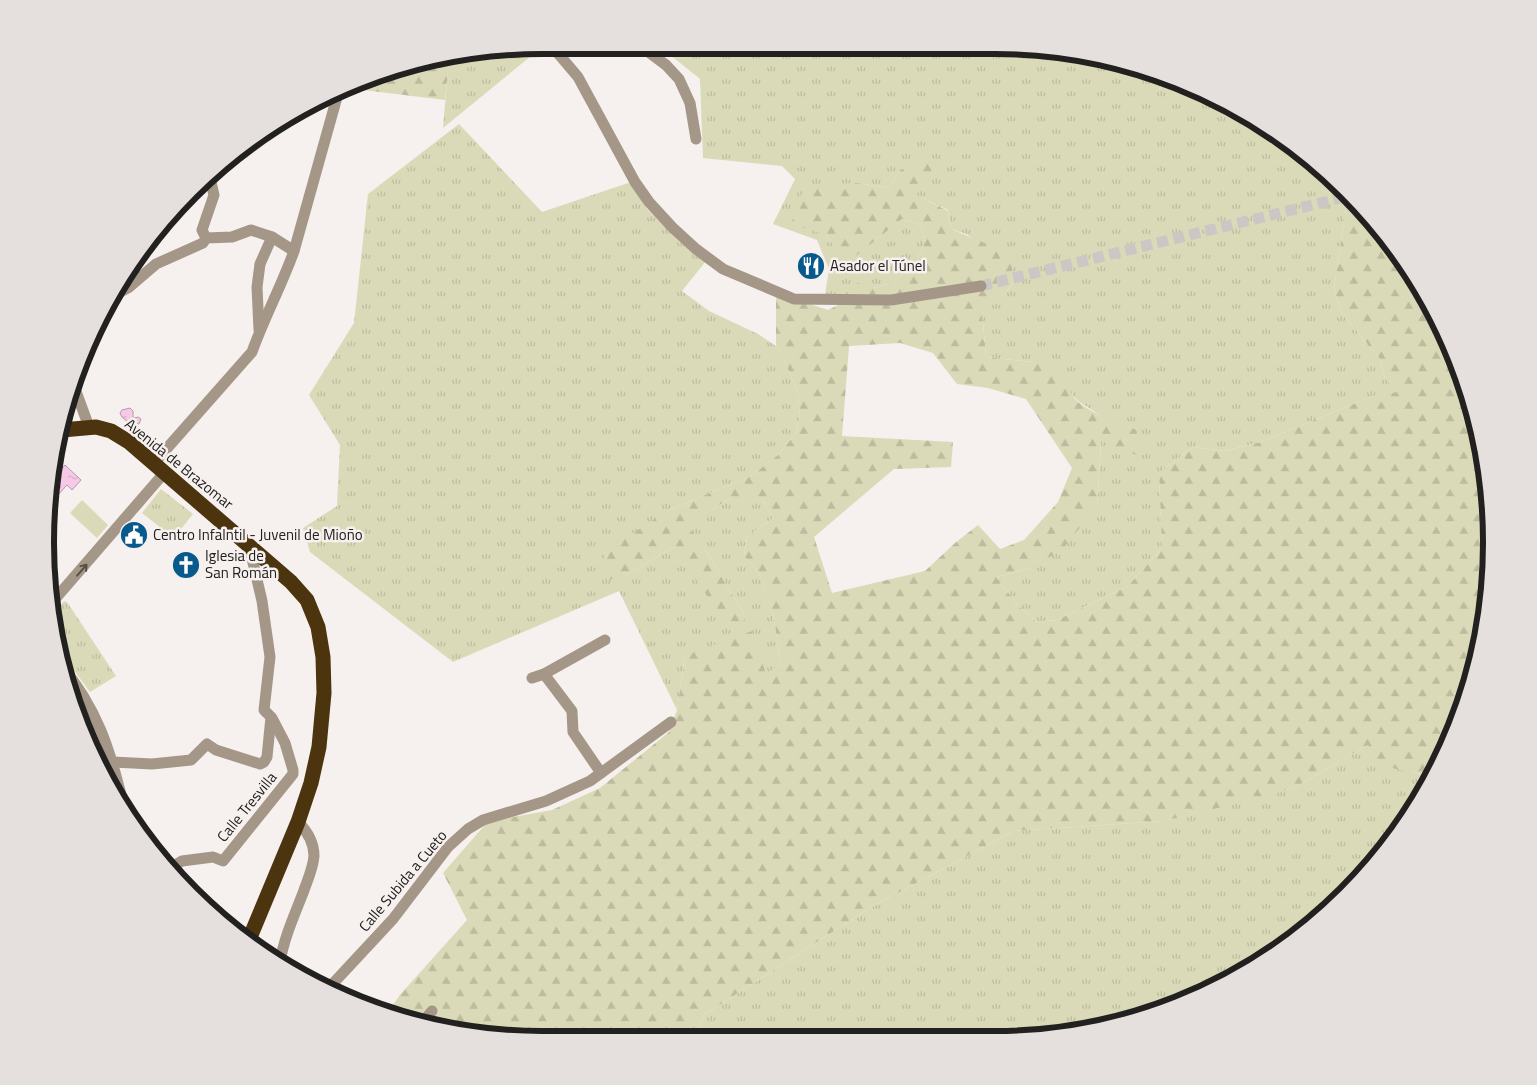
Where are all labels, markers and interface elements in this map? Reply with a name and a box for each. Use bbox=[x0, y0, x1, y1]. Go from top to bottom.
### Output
restaurant icon: Asador el Túnel bbox=[796, 251, 826, 281]
place label: Asador el Túnel bbox=[830, 254, 926, 277]
street label: Avenida de Brazomar bbox=[120, 412, 239, 515]
public building icon: Centro Infalntil - Juvenil de Mioño bbox=[119, 520, 149, 550]
place label: Centro Infalntil - Juvenil de Mioño bbox=[153, 523, 363, 546]
place label: Iglesia de San Román bbox=[205, 544, 277, 584]
church icon: Iglesia de San Román bbox=[171, 550, 201, 580]
one-way arrow bbox=[76, 563, 87, 576]
street label: Calle Tresvilla bbox=[211, 766, 282, 847]
street label: Calle Subida a Cueto bbox=[353, 825, 452, 937]

